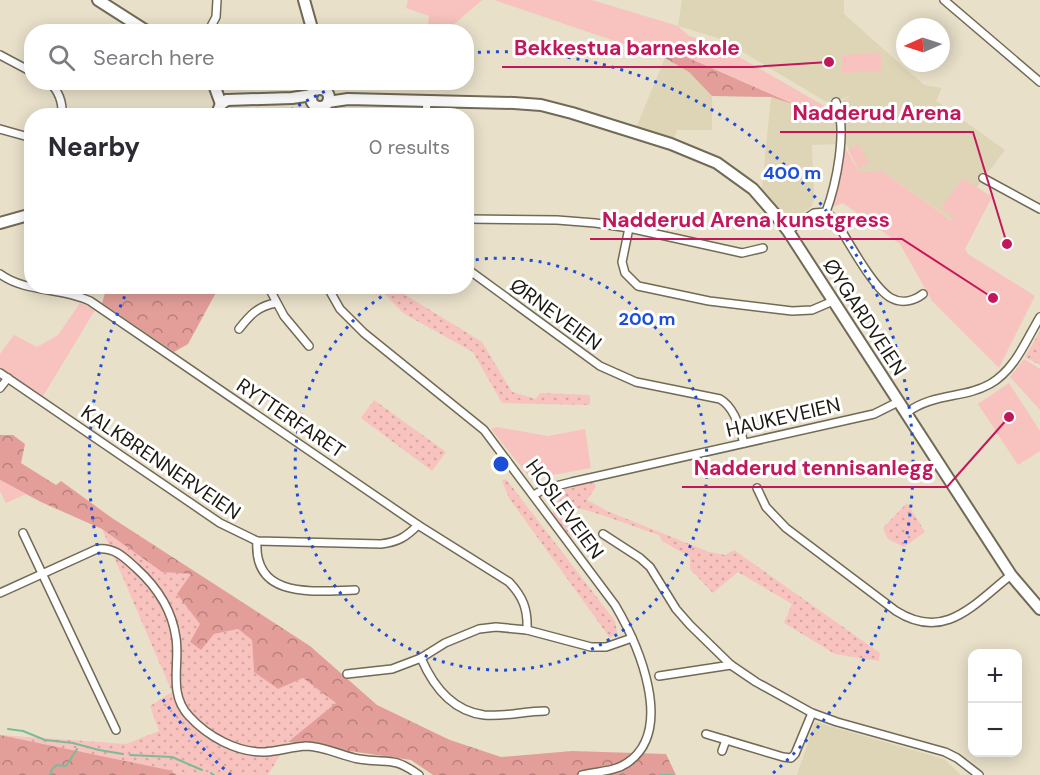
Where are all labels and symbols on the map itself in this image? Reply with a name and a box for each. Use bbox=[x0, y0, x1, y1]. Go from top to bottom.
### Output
north arrow bbox=[896, 18, 950, 72]
callout: Bekkestua barneskole bbox=[502, 28, 752, 67]
text: Bekkestua barneskole bbox=[514, 34, 740, 62]
callout: Nadderud Arena bbox=[780, 93, 973, 132]
text: Nadderud Arena bbox=[792, 99, 962, 127]
text: 400 m bbox=[763, 161, 821, 185]
callout: Nadderud Arena kunstgress bbox=[590, 200, 902, 239]
text: Nadderud Arena kunstgress bbox=[602, 206, 890, 234]
street label: ØYGARDVEIEN bbox=[818, 254, 912, 380]
street label: ØRNEVEIEN bbox=[505, 272, 607, 356]
text: 200 m bbox=[619, 307, 675, 331]
street label: RYTTERFARET bbox=[232, 372, 350, 464]
street label: HAUKEVEIEN bbox=[723, 391, 843, 443]
street label: KALKBRENNERVEIEN bbox=[76, 399, 246, 525]
callout: Nadderud tennisanlegg bbox=[682, 448, 947, 487]
centre of rings bbox=[491, 454, 511, 474]
street label: HOSLEVEIEN bbox=[520, 454, 610, 564]
text: Nadderud tennisanlegg bbox=[694, 454, 934, 482]

